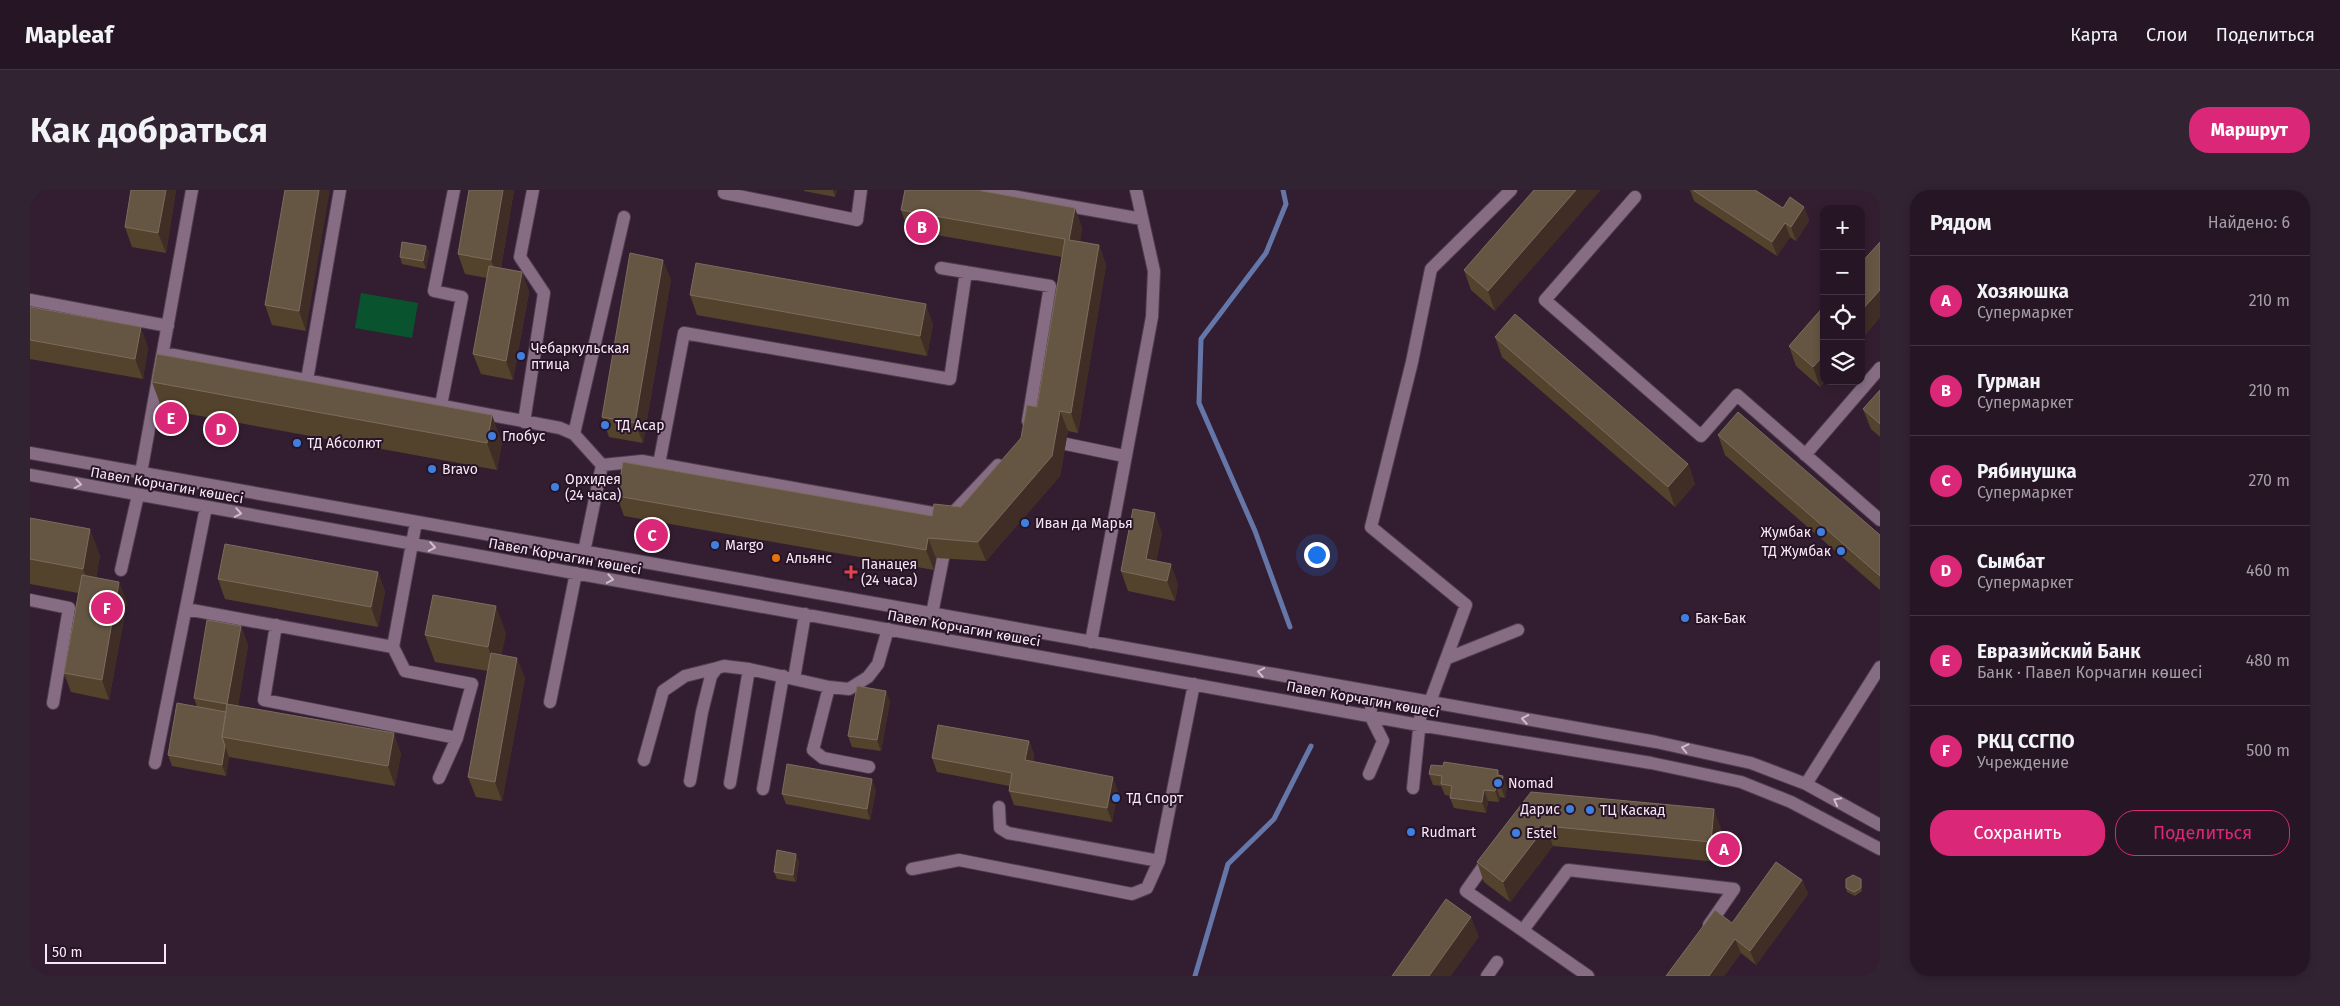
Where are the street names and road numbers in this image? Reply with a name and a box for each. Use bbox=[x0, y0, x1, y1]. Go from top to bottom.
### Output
street label: Павел Корчагин көшесі bbox=[89, 464, 245, 507]
street label: Павел Корчагин көшесі bbox=[487, 535, 643, 578]
street label: Павел Корчагин көшесі bbox=[886, 607, 1042, 650]
street label: Павел Корчагин көшесі bbox=[1285, 678, 1441, 721]

